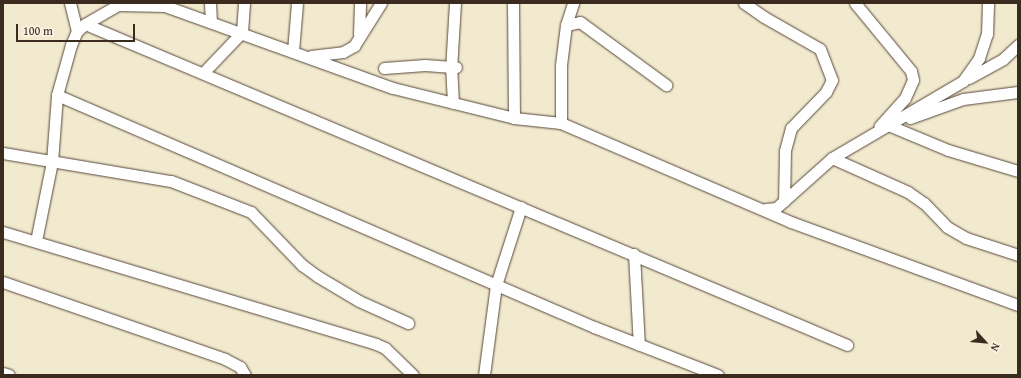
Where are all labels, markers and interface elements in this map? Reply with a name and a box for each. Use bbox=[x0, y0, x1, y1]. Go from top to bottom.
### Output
scale bar bbox=[18, 16, 137, 42]
text: 100 m bbox=[23, 22, 53, 39]
north arrow bbox=[965, 322, 1005, 362]
text: N bbox=[987, 341, 1004, 354]

